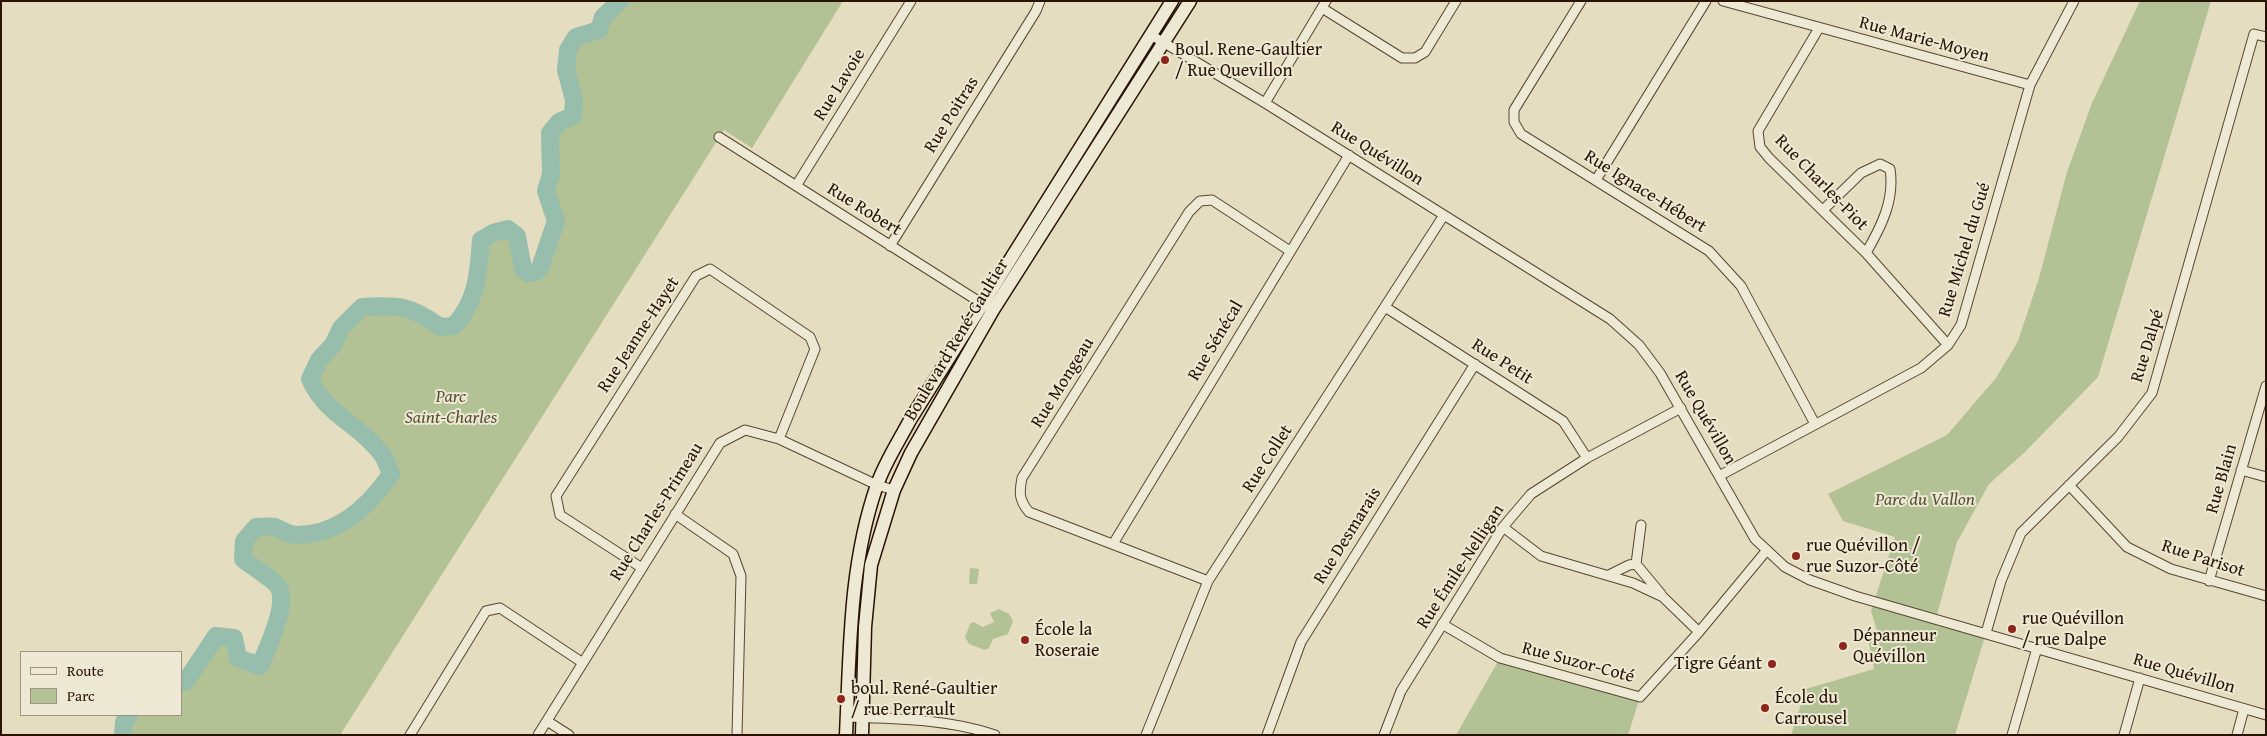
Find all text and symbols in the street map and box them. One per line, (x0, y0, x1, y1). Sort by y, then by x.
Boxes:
street label: Rue Marie-Moyen (1857, 12, 1991, 68)
place label: Boul. Rene-Gaultier / Rue Quevillon (1175, 39, 1322, 82)
street label: Rue Lavoie (809, 45, 871, 125)
marker: Boul. Rene-Gaultier / Rue Quevillon (1159, 54, 1171, 66)
street label: Rue Poitras (920, 73, 984, 157)
street label: Rue Quévillon (1327, 117, 1427, 191)
street label: Rue Charles-Piot (1770, 130, 1872, 236)
street label: Rue Ignace-Hébert (1580, 146, 1710, 238)
street label: Rue Robert (823, 179, 905, 241)
street label: Rue Michel du Gué (1934, 180, 1996, 320)
street label: Boulevard René-Gaultier (900, 255, 1014, 425)
street label: Rue Jeanne-Hayet (593, 273, 685, 397)
street label: Rue Sénécal (1184, 297, 1248, 385)
street label: Rue Dalpé (2127, 307, 2169, 385)
street label: Rue Mongeau (1027, 334, 1099, 432)
street label: Rue Petit (1467, 334, 1537, 390)
street label: Rue Quévillon (1669, 367, 1741, 469)
park label: Parc Saint-Charles (405, 386, 497, 428)
street label: Rue Collet (1238, 421, 1298, 497)
street label: Rue Charles-Primeau (606, 439, 708, 585)
street label: Rue Blain (2202, 442, 2242, 516)
street label: Rue Desmarais (1310, 484, 1386, 588)
park label: Parc du Vallon (1875, 489, 1975, 511)
street label: Rue Émile-Nelligan (1413, 501, 1509, 633)
place label: rue Quévillon / rue Suzor-Côté (1806, 535, 1921, 578)
street label: Rue Parisot (2159, 535, 2247, 583)
marker: rue Quévillon / rue Suzor-Côté (1790, 550, 1802, 562)
place label: rue Quévillon / rue Dalpe (2022, 608, 2124, 650)
place label: École la Roseraie (1035, 619, 1099, 662)
marker: rue Quévillon / rue Dalpe (2006, 623, 2018, 635)
place label: Dépanneur Quévillon (1853, 625, 1936, 668)
marker: École la Roseraie (1019, 634, 1031, 646)
street label: Rue Suzor-Coté (1519, 638, 1637, 688)
marker: Dépanneur Quévillon (1837, 640, 1849, 652)
street label: Rue Quévillon (2131, 649, 2237, 699)
legend (20, 651, 182, 716)
place label: Tigre Géant (1674, 653, 1762, 675)
marker: Tigre Géant (1766, 658, 1778, 670)
text: Route (67, 660, 104, 681)
place label: boul. René-Gaultier / rue Perrault (851, 678, 997, 721)
text: Parc (67, 685, 95, 706)
place label: École du Carrousel (1775, 687, 1847, 730)
marker: boul. René-Gaultier / rue Perrault (835, 693, 847, 705)
marker: École du Carrousel (1759, 702, 1771, 714)

